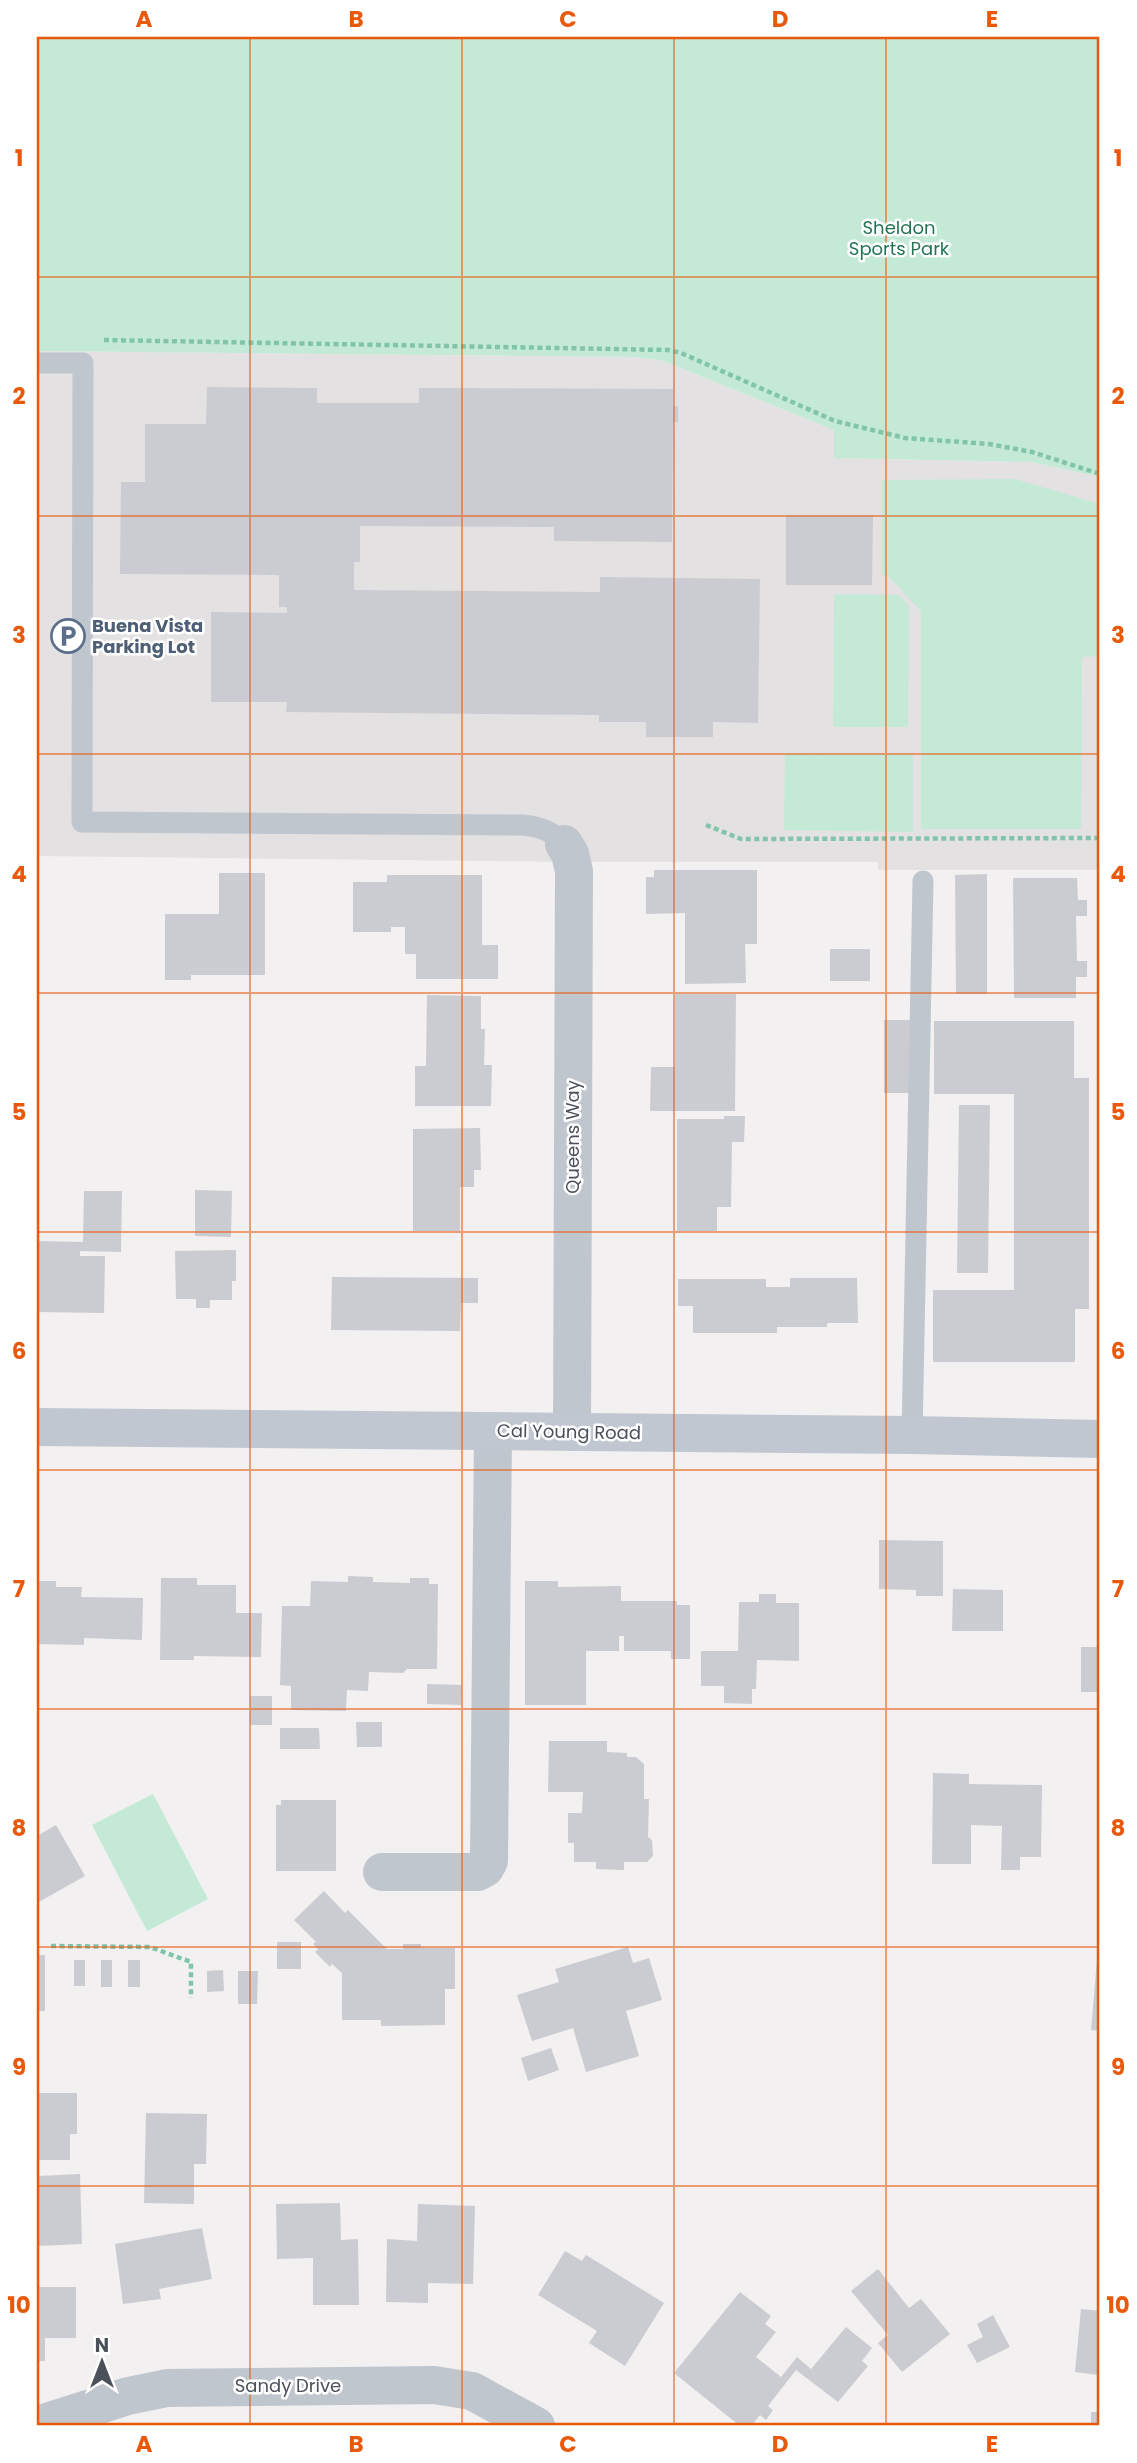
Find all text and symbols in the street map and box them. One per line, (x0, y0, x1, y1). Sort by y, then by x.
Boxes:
text: A (136, 3, 153, 35)
text: B (348, 3, 364, 35)
text: C (559, 3, 577, 35)
text: D (772, 3, 788, 35)
text: E (986, 3, 998, 35)
text: 1 (15, 142, 23, 174)
text: 1 (1114, 142, 1122, 174)
park label: Sheldon Sports Park (849, 215, 950, 261)
text: 2 (12, 380, 26, 412)
text: 2 (1111, 380, 1125, 412)
place label: Buena Vista Parking Lot (92, 613, 203, 659)
parking icon: Buena Vista Parking Lot (49, 617, 87, 655)
text: 3 (12, 619, 26, 651)
text: 3 (1111, 619, 1125, 651)
text: 4 (11, 858, 27, 890)
text: 4 (1110, 858, 1126, 890)
street label: Queens Way (560, 1080, 585, 1194)
text: 5 (12, 1096, 26, 1128)
text: 5 (1111, 1096, 1125, 1128)
text: 6 (12, 1335, 26, 1367)
text: 6 (1111, 1335, 1125, 1367)
street label: Cal Young Road (497, 1418, 641, 1445)
text: 7 (13, 1573, 25, 1605)
text: 7 (1112, 1573, 1124, 1605)
text: 8 (12, 1812, 26, 1844)
text: 8 (1111, 1812, 1125, 1844)
text: 9 (12, 2051, 26, 2083)
text: 9 (1111, 2051, 1125, 2083)
text: 10 (7, 2289, 31, 2321)
text: 10 (1106, 2289, 1130, 2321)
north arrow (66, 2326, 136, 2396)
text: N (95, 2332, 109, 2359)
street label: Sandy Drive (235, 2373, 341, 2398)
text: A (136, 2428, 153, 2460)
text: B (348, 2428, 364, 2460)
text: C (559, 2428, 577, 2460)
text: D (772, 2428, 788, 2460)
text: E (986, 2428, 998, 2460)

